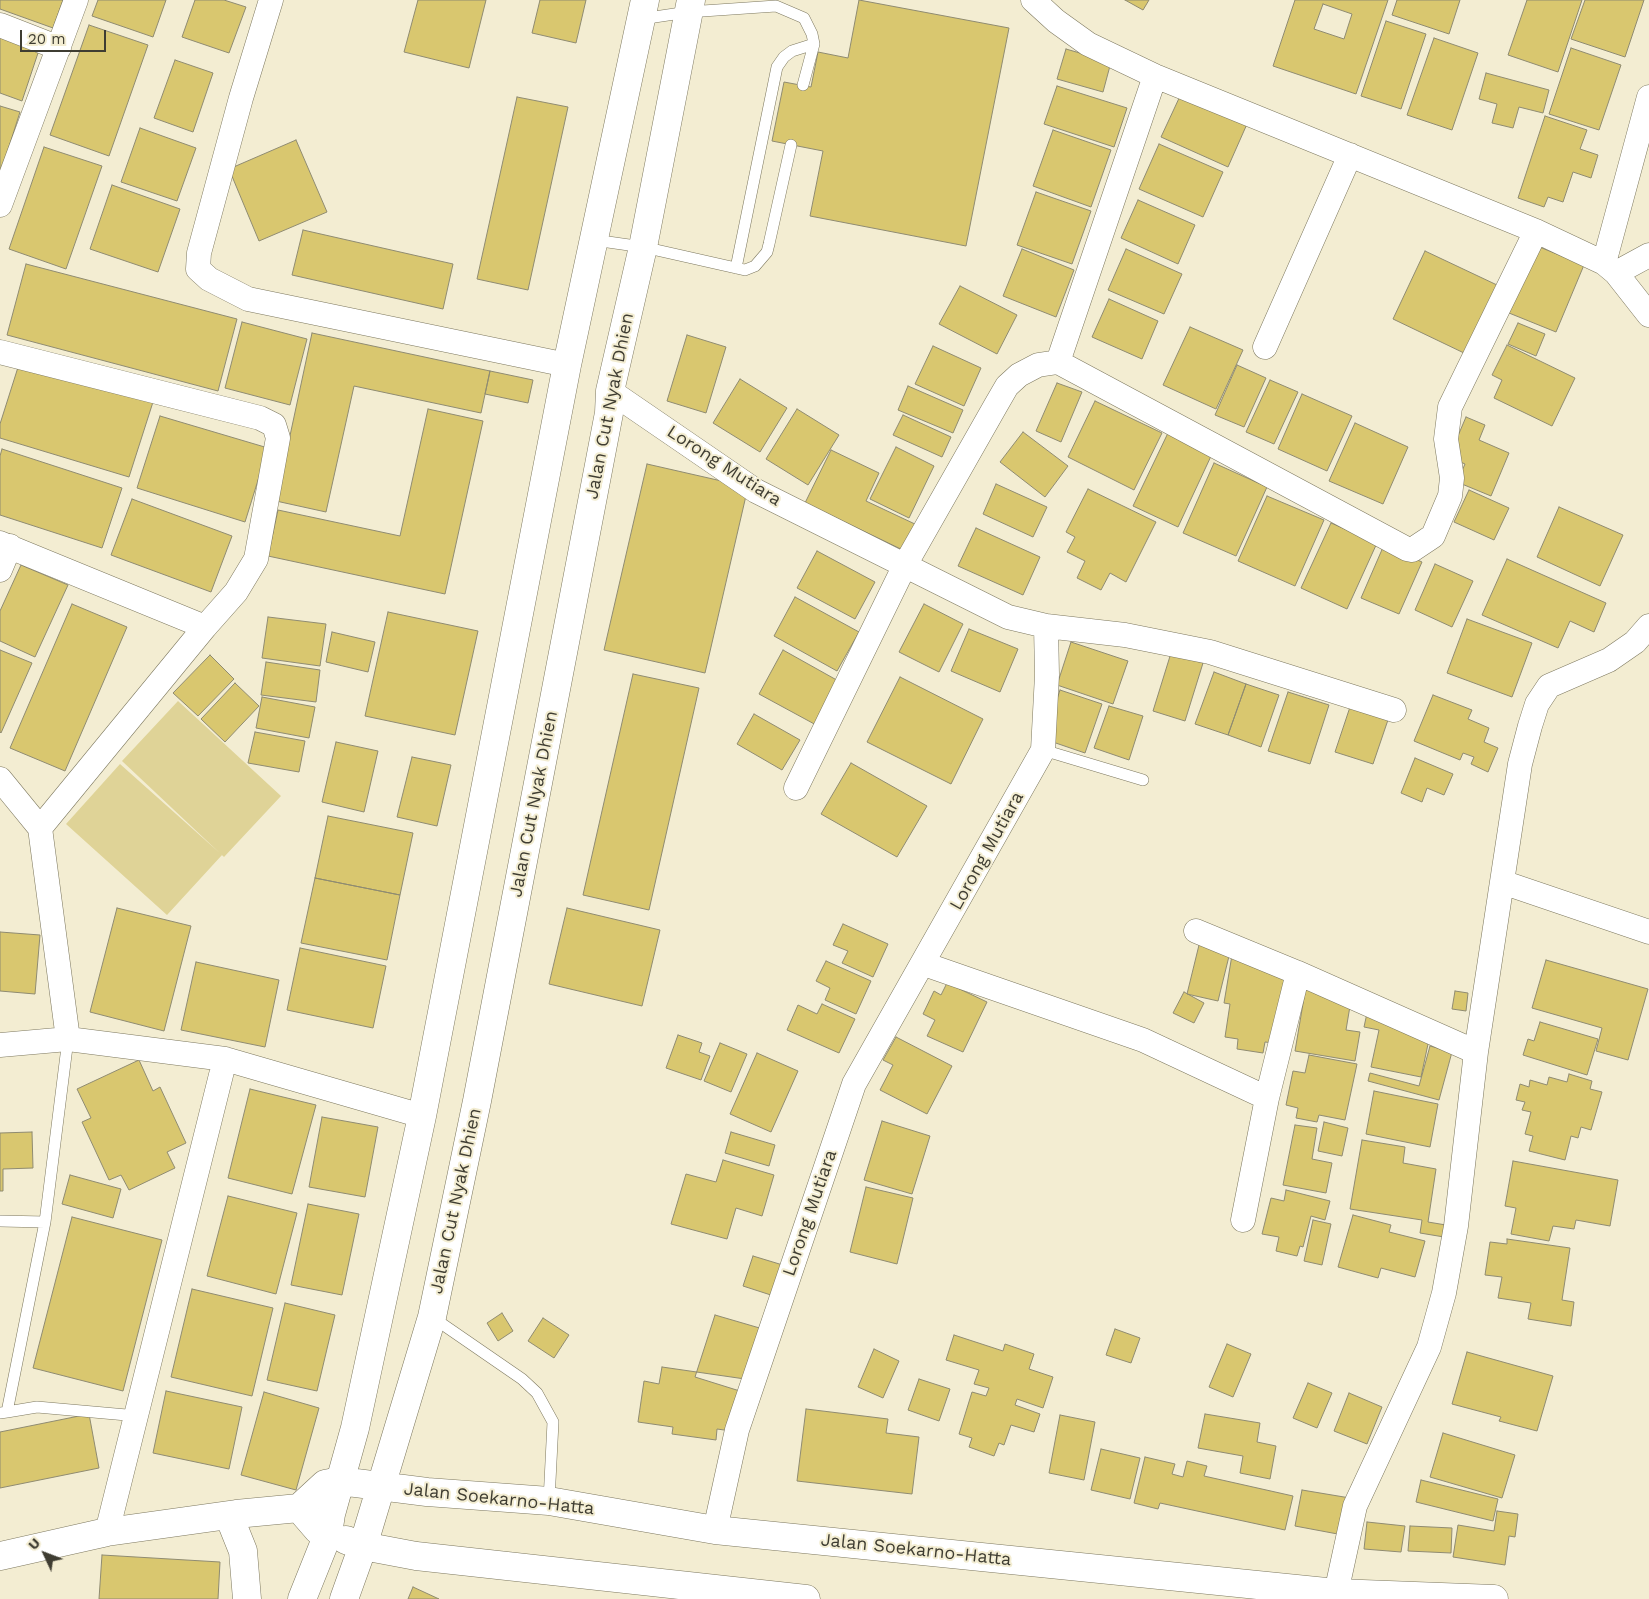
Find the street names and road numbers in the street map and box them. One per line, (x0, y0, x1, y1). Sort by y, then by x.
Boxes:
street label: Jalan Cut Nyak Dhien (581, 311, 639, 501)
street label: Lorong Mutiara (663, 421, 785, 511)
street label: Jalan Cut Nyak Dhien (505, 709, 563, 899)
street label: Lorong Mutiara (946, 788, 1028, 914)
street label: Jalan Cut Nyak Dhien (426, 1106, 486, 1296)
street label: Lorong Mutiara (778, 1147, 842, 1279)
street label: Jalan Soekarno-Hatta (403, 1478, 595, 1520)
street label: Jalan Soekarno-Hatta (820, 1529, 1012, 1571)

